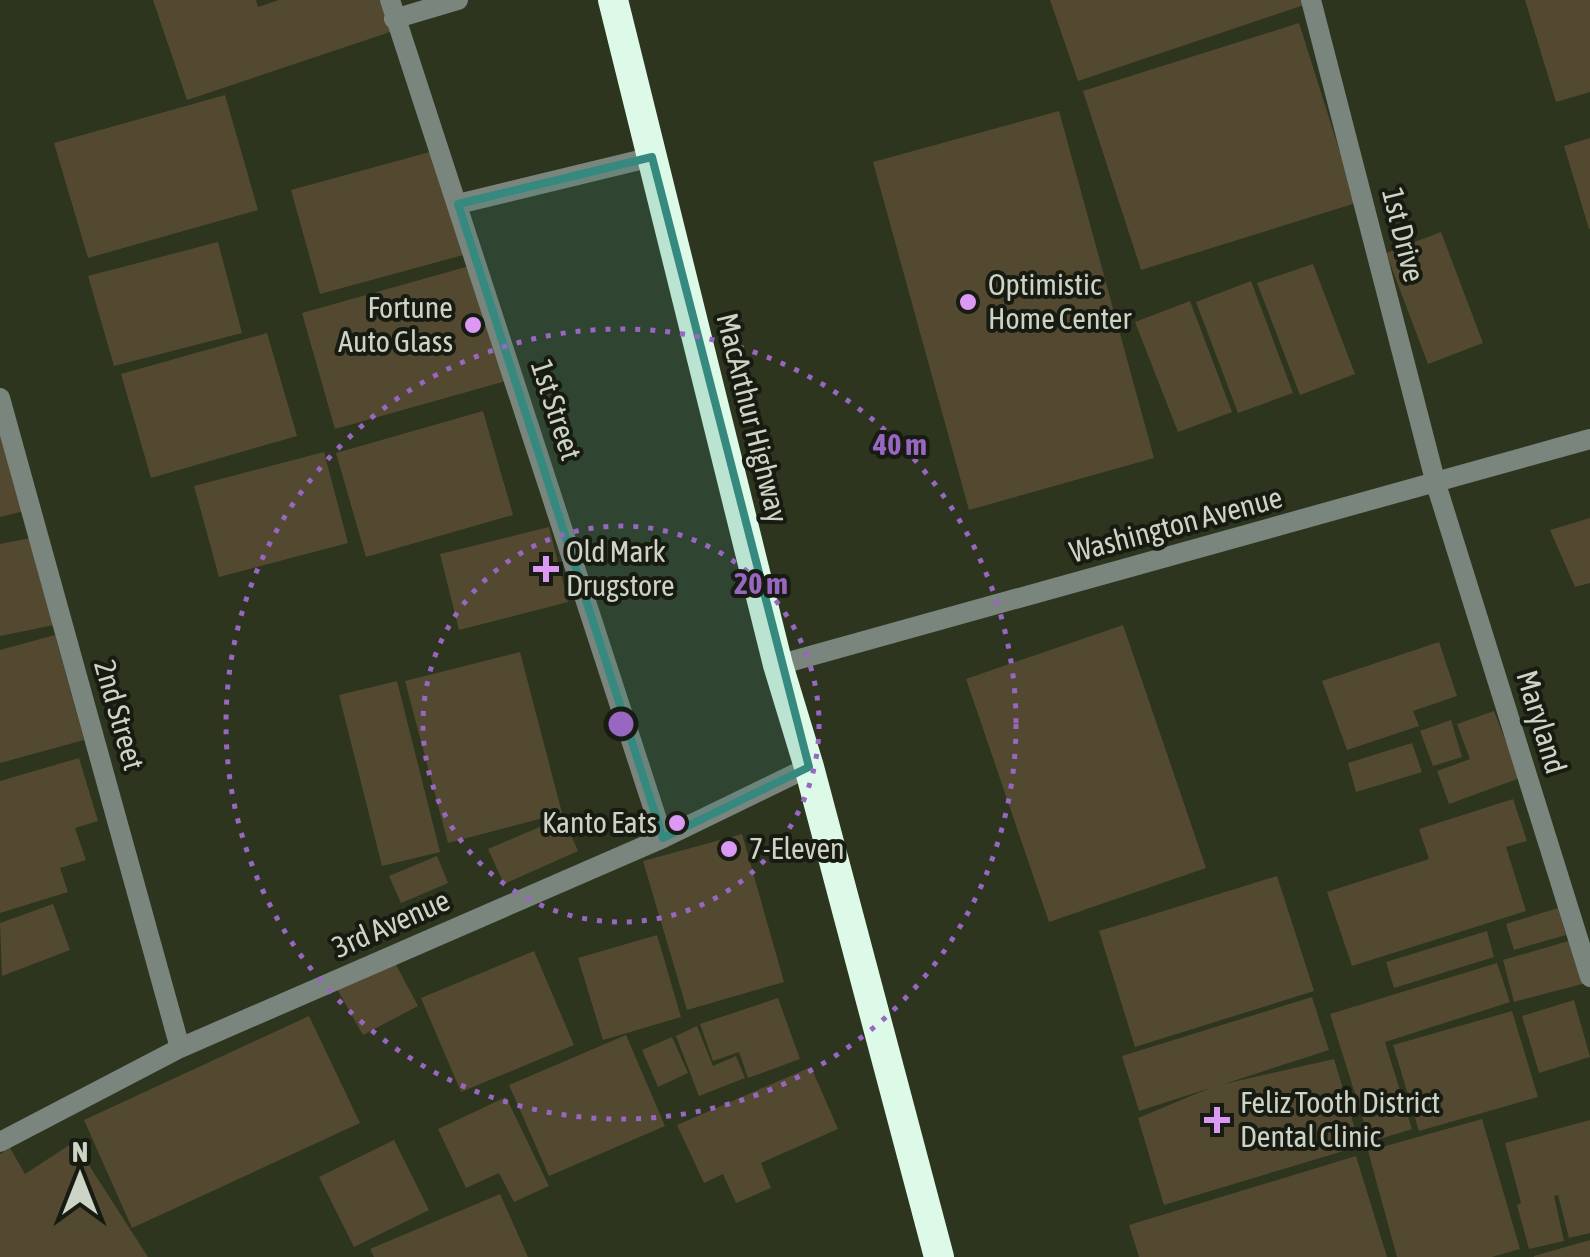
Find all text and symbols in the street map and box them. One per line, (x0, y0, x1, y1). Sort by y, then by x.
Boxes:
street label: 1st Drive (1376, 184, 1432, 285)
place label: Optimistic Home Center (988, 267, 1132, 335)
place label: Fortune Auto Glass (338, 290, 453, 358)
marker: Optimistic Home Center (957, 291, 979, 313)
street label: MacArthur Highway (710, 309, 795, 526)
marker: Fortune Auto Glass (462, 314, 484, 336)
street label: 1st Street (525, 355, 589, 464)
text: 40 m (872, 427, 927, 461)
street label: Washington Avenue (1066, 479, 1286, 569)
place label: Old Mark Drugstore (566, 534, 675, 602)
marker: Old Mark Drugstore (535, 558, 557, 580)
text: 20 m (734, 566, 788, 600)
street label: 2nd Street (88, 656, 152, 774)
street label: Maryland (1510, 666, 1574, 777)
centre of rings (603, 706, 639, 742)
place label: Kanto Eats (542, 805, 657, 839)
marker: Kanto Eats (666, 812, 688, 834)
place label: 7-Eleven (749, 831, 845, 865)
marker: 7-Eleven (718, 838, 740, 860)
street label: 3rd Avenue (327, 882, 454, 964)
place label: Feliz Tooth District Dental Clinic (1240, 1085, 1440, 1153)
marker: Feliz Tooth District Dental Clinic (1204, 1107, 1230, 1133)
north arrow (30, 1127, 130, 1227)
text: N (72, 1136, 88, 1168)

